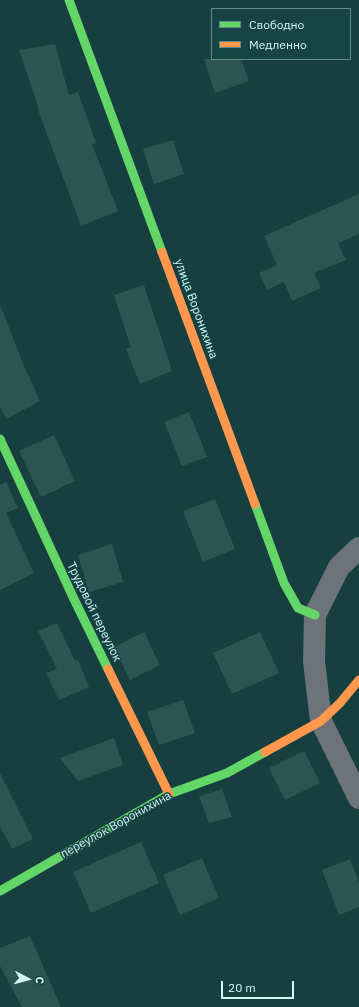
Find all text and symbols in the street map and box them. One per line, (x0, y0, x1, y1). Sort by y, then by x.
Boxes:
legend (211, 8, 351, 60)
text: Свободно (249, 17, 304, 32)
text: Медленно (249, 37, 307, 52)
street label: улица Воронихина (171, 257, 221, 361)
street label: Трудовой переулок (64, 560, 124, 664)
street label: переулок Воронихина (58, 788, 174, 862)
north arrow (8, 959, 48, 999)
scale bar (223, 973, 296, 999)
text: С (33, 976, 47, 985)
text: 20 m (228, 980, 256, 995)

